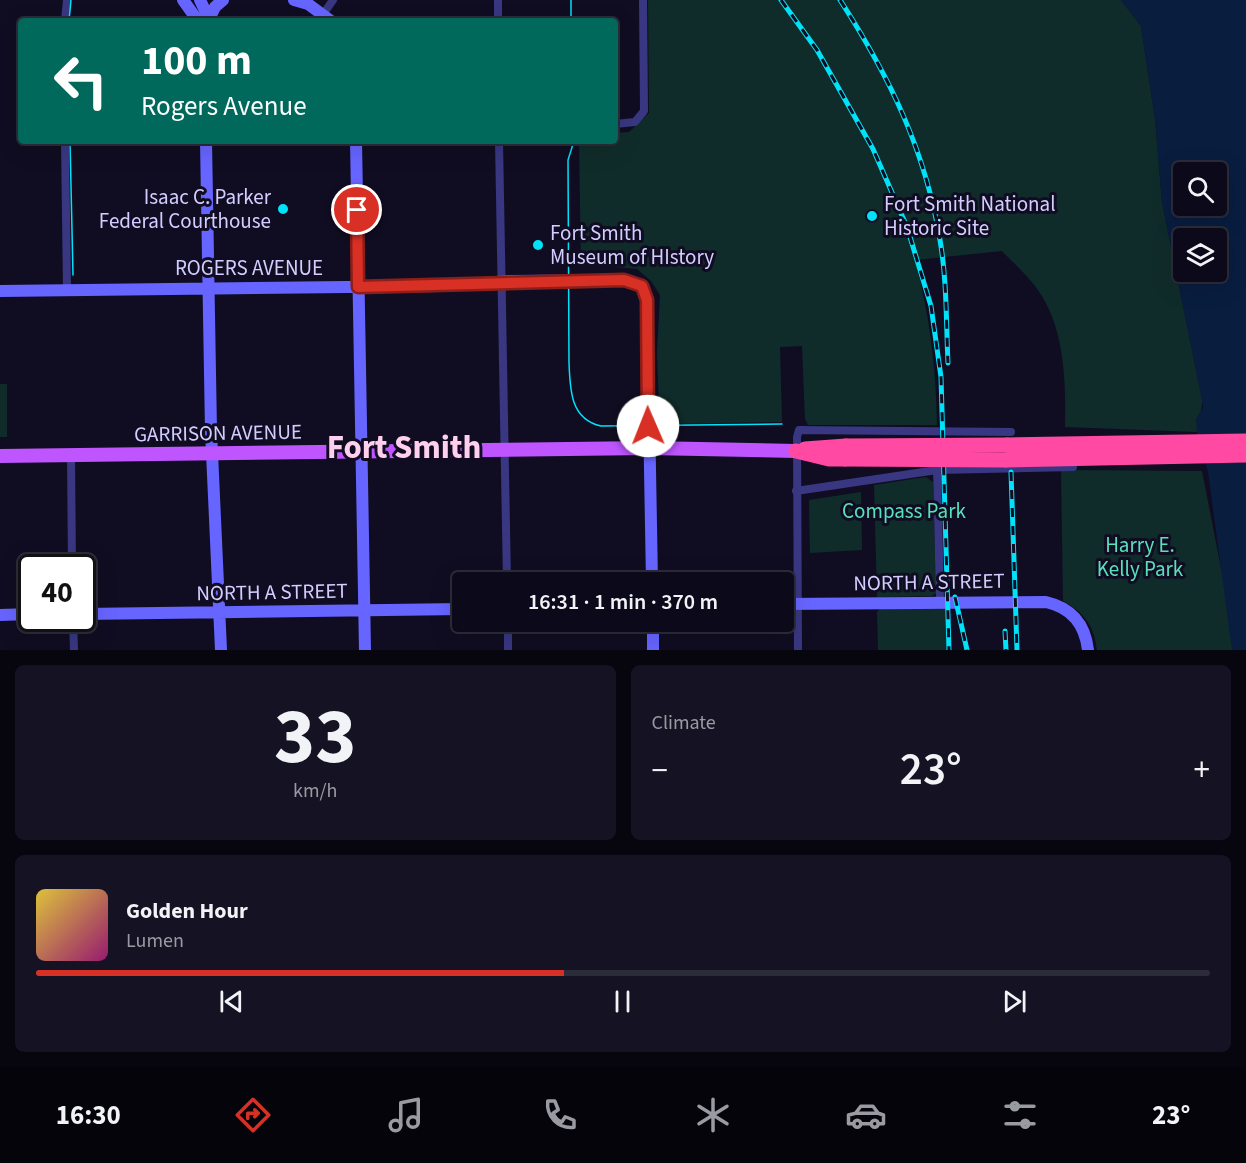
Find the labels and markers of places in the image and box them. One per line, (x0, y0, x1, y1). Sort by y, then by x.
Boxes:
place label: Isaac C. Parker Federal Courthouse (99, 182, 272, 236)
pin (331, 184, 382, 235)
place label: Fort Smith National Historic Site (884, 189, 1056, 243)
marker: Isaac C. Parker Federal Courthouse (276, 202, 290, 216)
marker: Fort Smith National Historic Site (865, 209, 879, 223)
place label: Fort Smith Museum of HIstory (550, 218, 714, 272)
marker: Fort Smith Museum of HIstory (531, 238, 545, 252)

